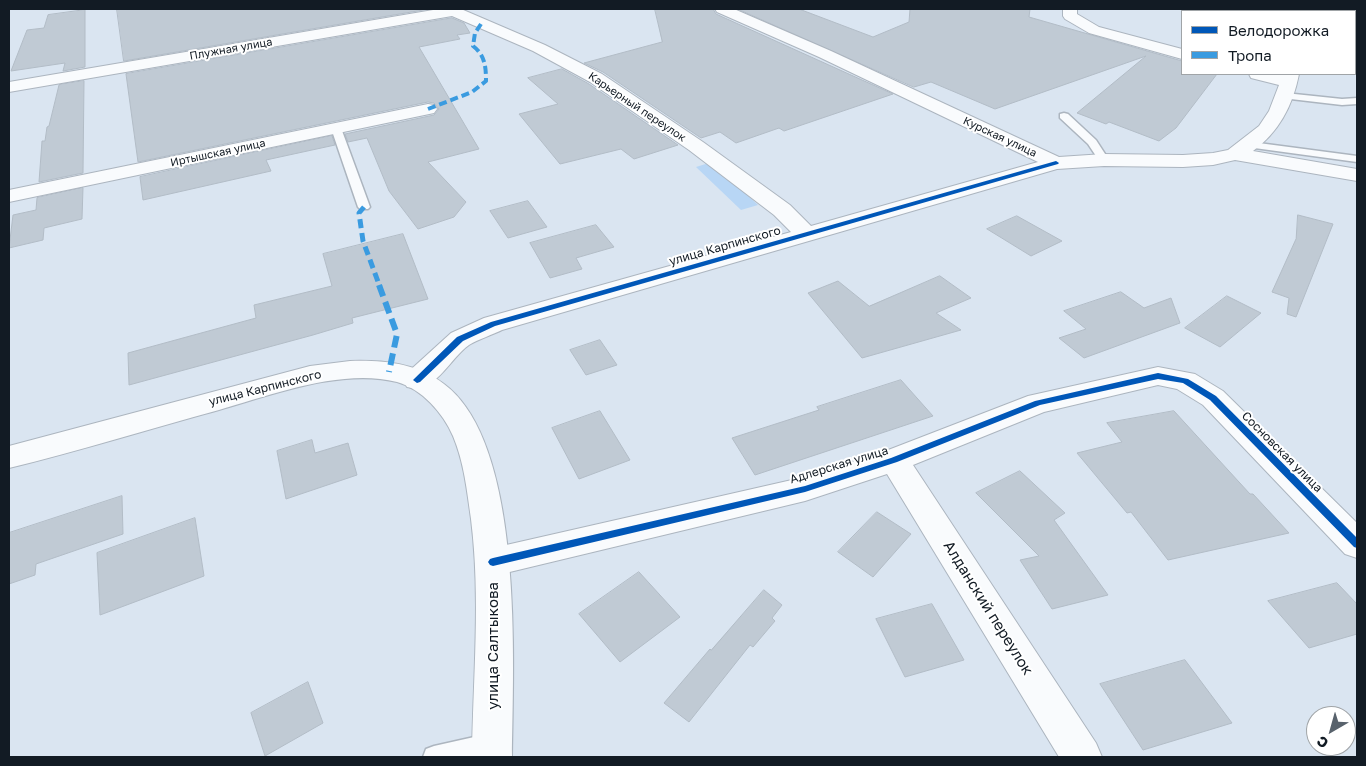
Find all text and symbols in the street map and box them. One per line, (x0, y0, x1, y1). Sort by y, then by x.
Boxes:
legend (1181, 10, 1356, 75)
text: Велодорожка (1228, 21, 1329, 39)
street label: Плужная улица (189, 35, 273, 63)
text: Тропа (1228, 46, 1272, 64)
street label: Карьерный переулок (586, 69, 688, 145)
street label: Курская улица (961, 114, 1039, 160)
street label: Иртышская улица (169, 136, 267, 170)
street label: улица Карпинского (668, 223, 782, 269)
street label: улица Карпинского (207, 367, 323, 409)
street label: Сосновская улица (1239, 409, 1325, 495)
street label: Адлерская улица (788, 443, 890, 487)
street label: Алданский переулок (939, 538, 1037, 678)
street label: улица Салтыкова (484, 582, 502, 710)
north arrow (1306, 706, 1356, 756)
text: С (1313, 733, 1331, 752)

